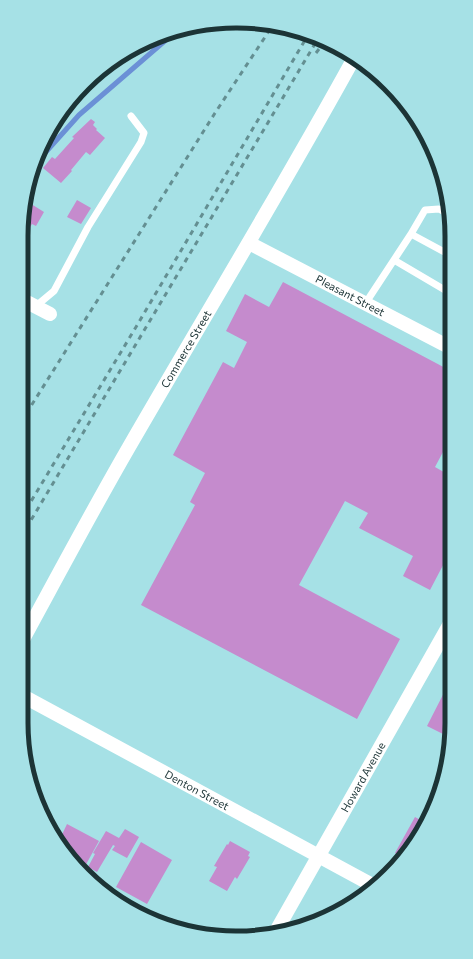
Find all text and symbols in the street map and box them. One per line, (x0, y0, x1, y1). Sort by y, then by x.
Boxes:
street label: Pleasant Street (314, 272, 388, 319)
street label: Commerce Street (158, 307, 214, 390)
street label: Howard Avenue (338, 739, 388, 814)
street label: Denton Street (163, 767, 232, 813)

